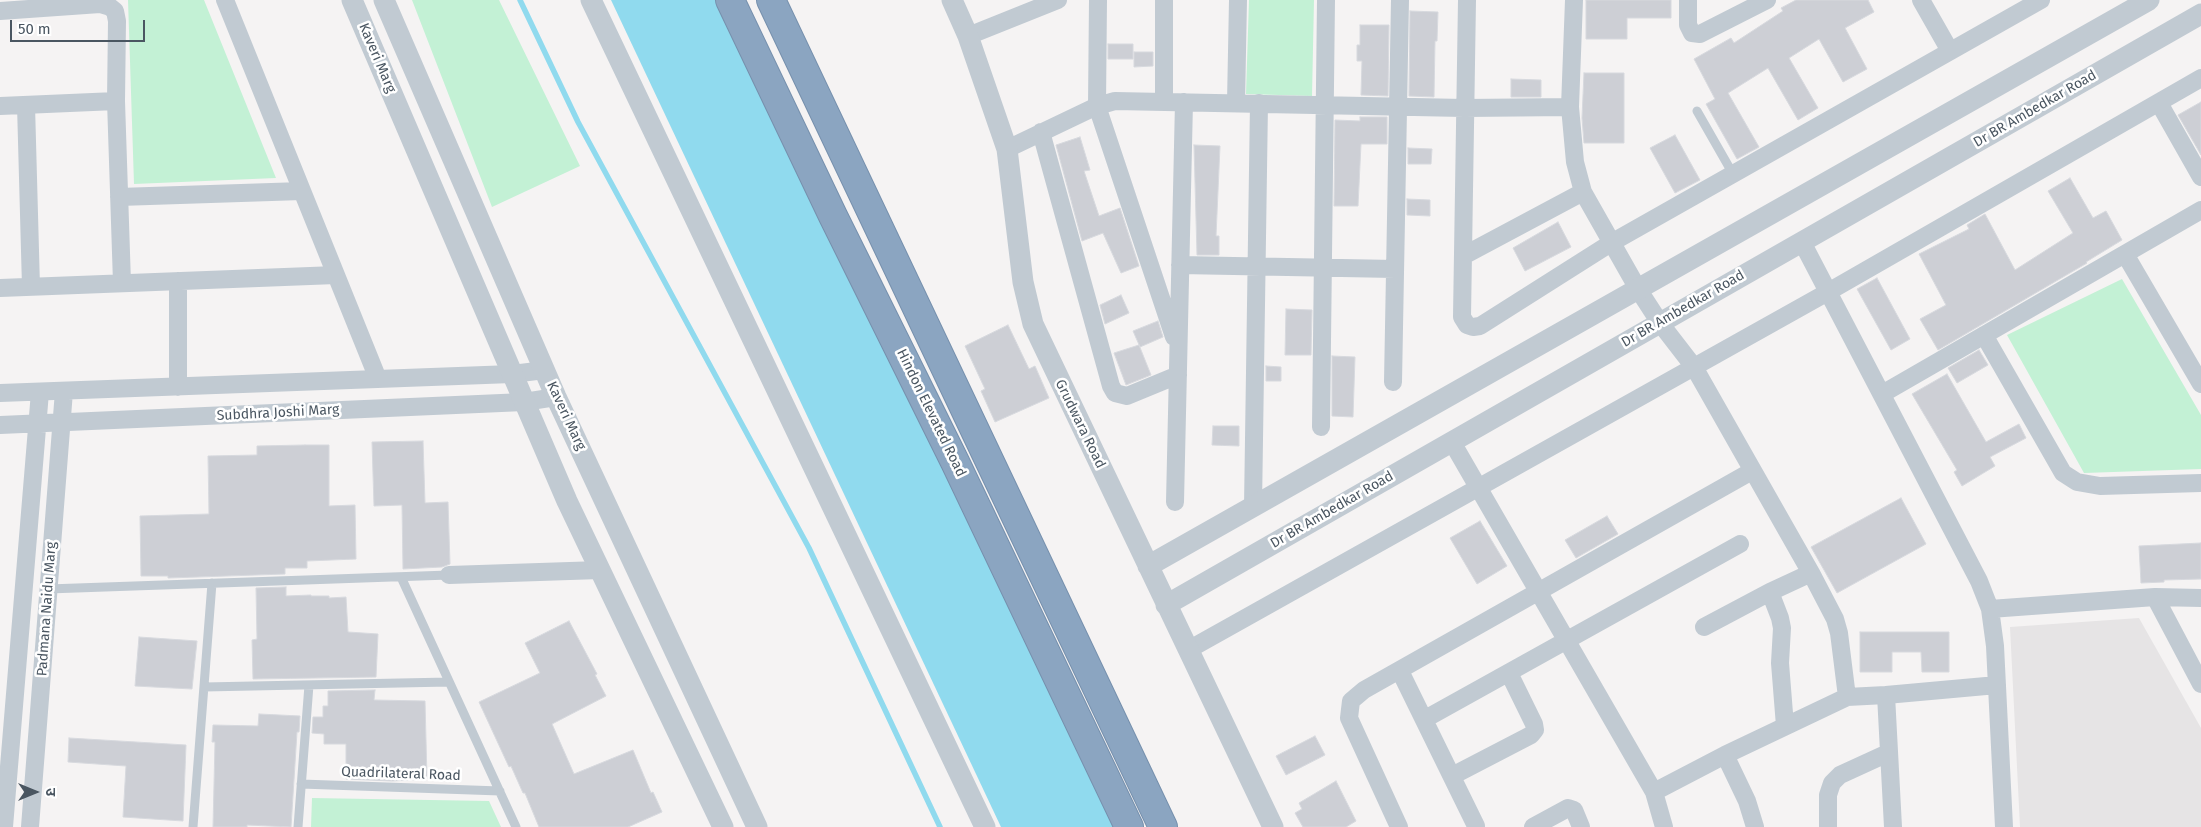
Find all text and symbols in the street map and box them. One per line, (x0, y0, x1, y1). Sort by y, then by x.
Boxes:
scale bar (12, 10, 148, 42)
text: 50 m (18, 20, 51, 38)
street label: Kaveri Marg (355, 21, 399, 95)
street label: Dr BR Ambedkar Road (1971, 67, 2099, 151)
street label: Dr BR Ambedkar Road (1619, 267, 1747, 351)
street label: Hindon Elevated Road (893, 346, 969, 480)
street label: Grudwara Road (1051, 377, 1109, 471)
street label: Kaveri Marg (543, 379, 589, 453)
street label: Subdhra Joshi Marg (216, 401, 340, 425)
street label: Dr BR Ambedkar Road (1268, 468, 1396, 552)
street label: Padmana Naidu Marg (34, 541, 60, 677)
street label: Quadrilateral Road (341, 764, 461, 784)
north arrow (10, 767, 60, 817)
text: उ (42, 788, 59, 796)

